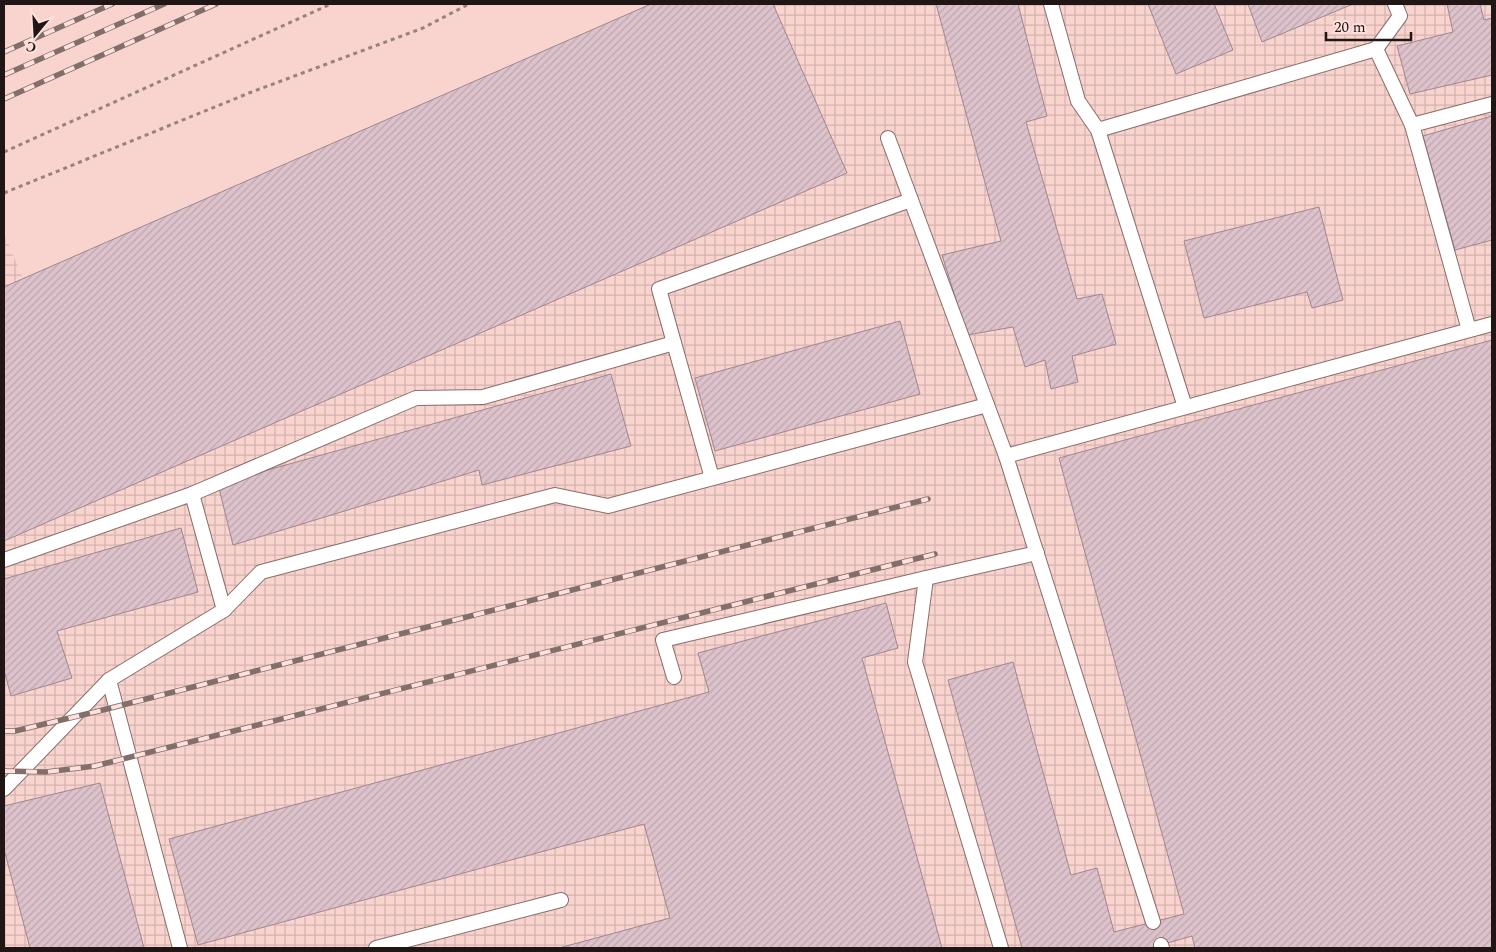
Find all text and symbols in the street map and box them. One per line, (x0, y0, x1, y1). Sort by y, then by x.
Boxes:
north arrow (10, 10, 60, 60)
scale bar (1326, 10, 1411, 42)
text: 20 m (1334, 16, 1366, 39)
text: С (23, 35, 39, 58)

